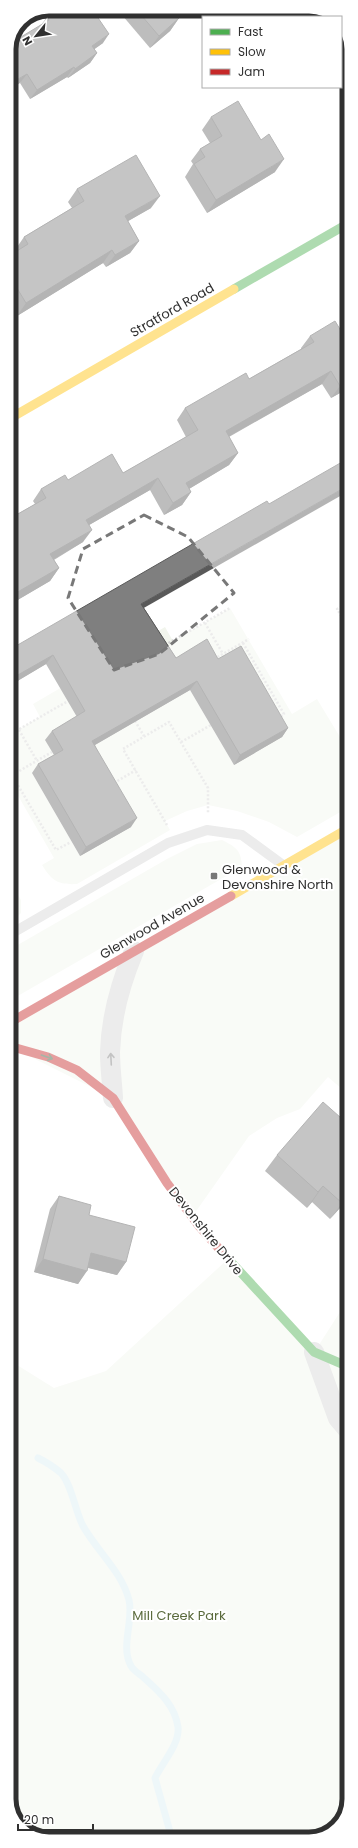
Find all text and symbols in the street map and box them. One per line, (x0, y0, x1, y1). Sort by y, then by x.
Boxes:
north arrow (16, 16, 56, 56)
legend (202, 16, 342, 88)
text: Fast (238, 23, 263, 40)
text: N (18, 33, 36, 49)
text: Slow (238, 43, 266, 60)
text: Jam (238, 63, 265, 80)
street label: Stratford Road (126, 278, 218, 342)
place label: Glenwood & Devonshire North (222, 860, 333, 894)
marker: Glenwood & Devonshire North (209, 871, 219, 881)
street label: Glenwood Avenue (96, 888, 208, 964)
one-way arrow (107, 1053, 114, 1066)
one-way arrow (40, 1054, 53, 1061)
street label: Devonshire Drive (164, 1183, 248, 1279)
park label: Mill Creek Park (132, 1606, 226, 1625)
scale bar (18, 1806, 93, 1832)
text: 20 m (24, 1811, 54, 1828)

